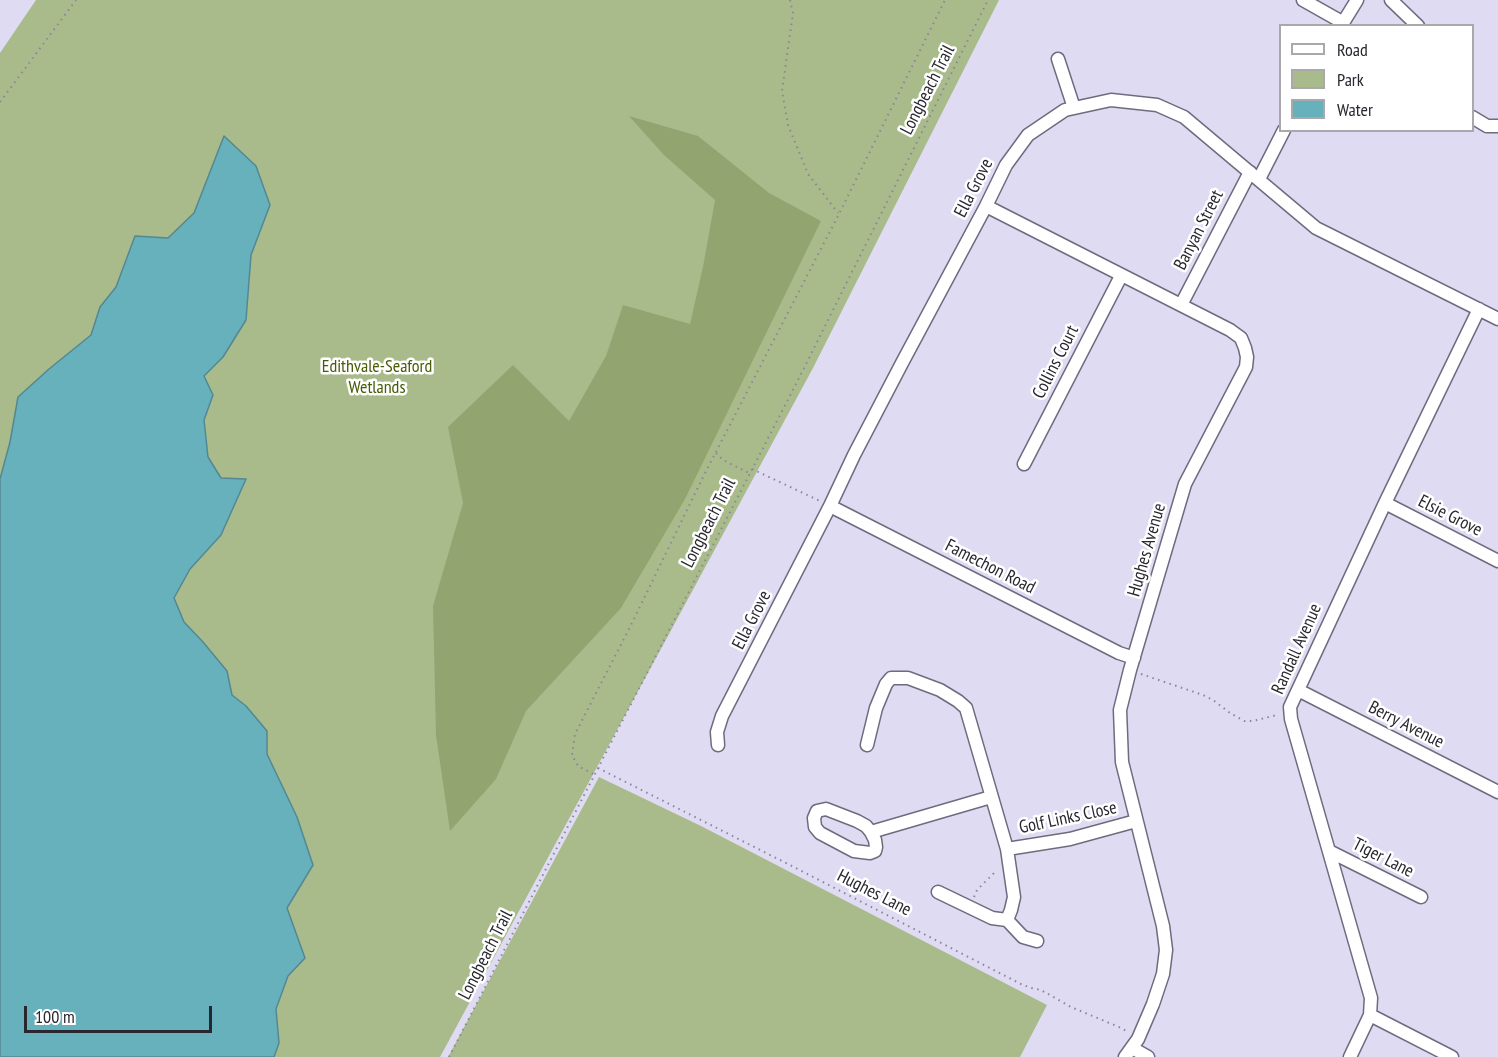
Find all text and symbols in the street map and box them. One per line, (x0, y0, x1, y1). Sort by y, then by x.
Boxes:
legend (1279, 24, 1474, 132)
text: Road (1337, 38, 1368, 61)
street label: Longbeach Trail (896, 42, 960, 138)
text: Park (1337, 68, 1364, 91)
text: Water (1337, 98, 1373, 121)
street label: Ella Grove (950, 155, 998, 221)
street label: Banyan Street (1170, 187, 1228, 273)
street label: Collins Court (1028, 322, 1084, 402)
park label: Edithvale-Seaford Wetlands (322, 356, 432, 398)
street label: Longbeach Trail (677, 475, 741, 571)
street label: Elsie Grove (1414, 491, 1486, 541)
street label: Hughes Avenue (1123, 501, 1171, 599)
street label: Famechon Road (941, 535, 1039, 599)
street label: Ella Grove (728, 587, 776, 653)
street label: Randall Avenue (1268, 601, 1326, 697)
street label: Berry Avenue (1365, 697, 1447, 753)
street label: Golf Links Close (1017, 797, 1119, 839)
street label: Tiger Lane (1349, 833, 1417, 883)
street label: Hughes Lane (833, 865, 915, 921)
street label: Longbeach Trail (454, 907, 518, 1003)
scale bar (27, 994, 214, 1032)
text: 100 m (35, 1005, 75, 1028)

